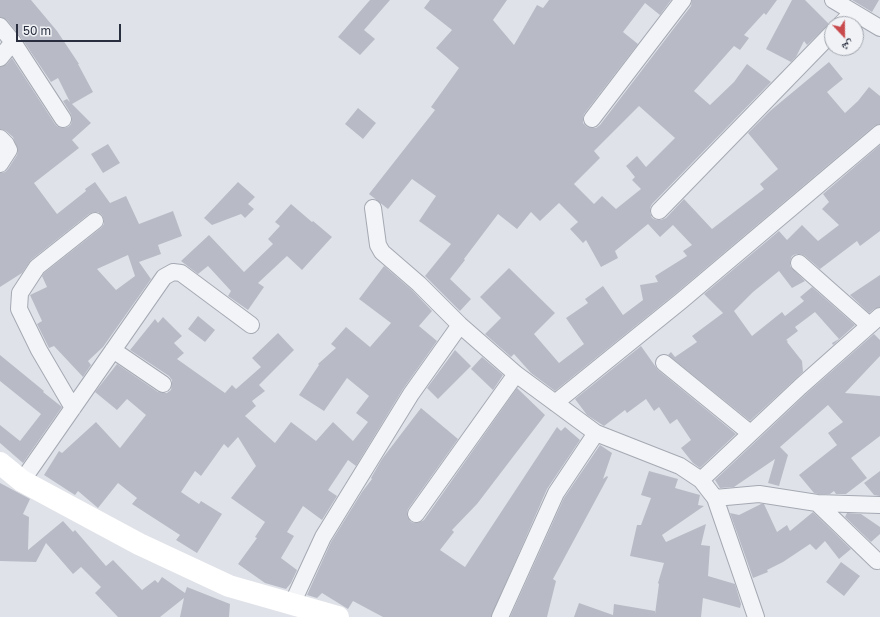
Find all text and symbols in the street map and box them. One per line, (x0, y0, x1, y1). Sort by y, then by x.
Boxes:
scale bar (18, 16, 123, 42)
north arrow (824, 16, 864, 56)
text: 50 m (23, 23, 51, 38)
text: ش (840, 38, 856, 55)

